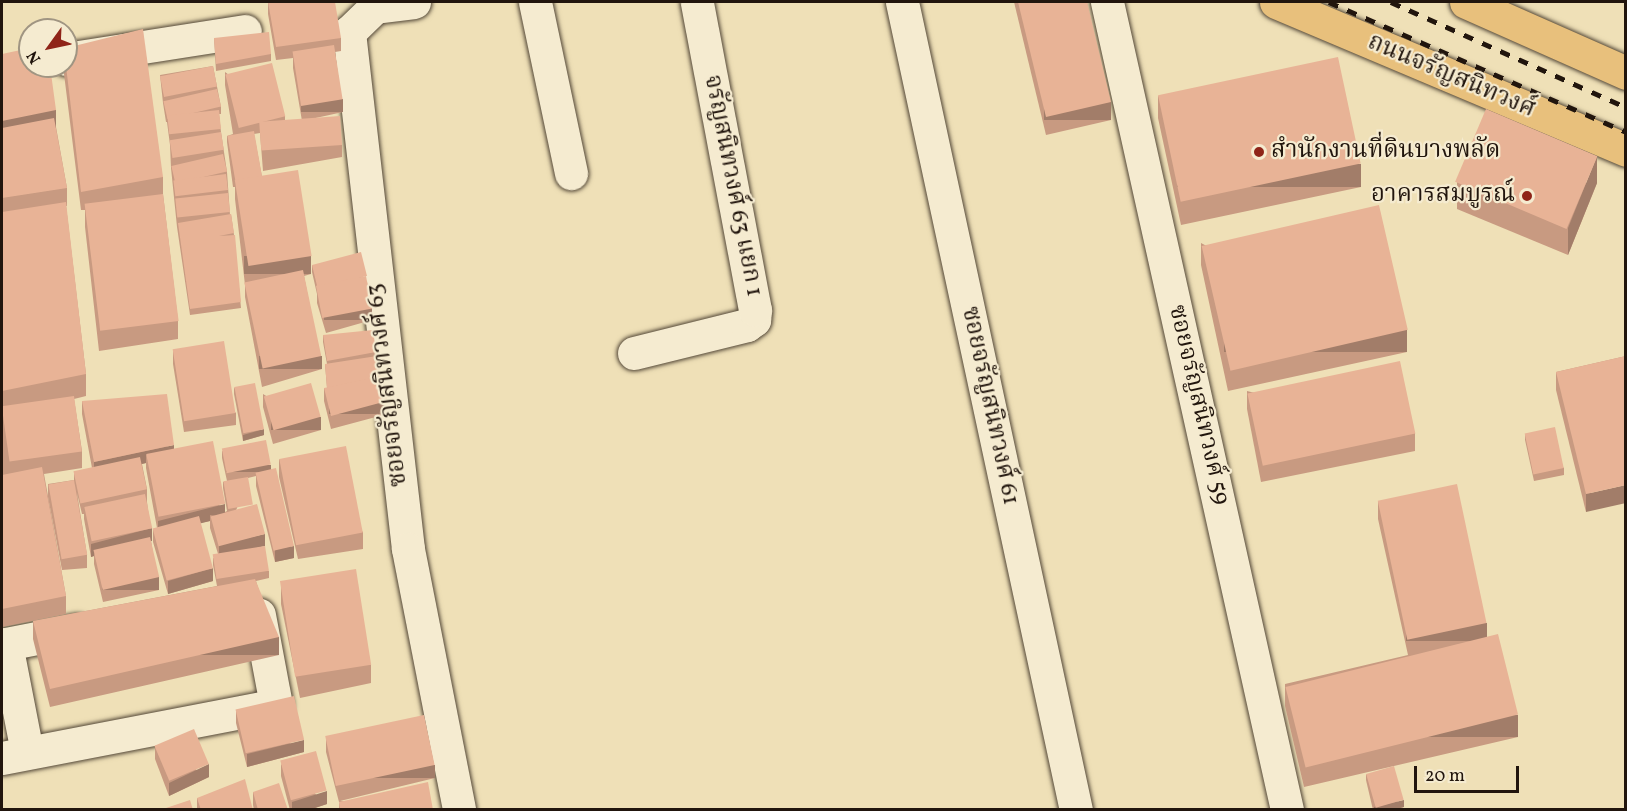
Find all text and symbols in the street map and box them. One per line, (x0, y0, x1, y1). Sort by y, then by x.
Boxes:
north arrow (18, 18, 78, 78)
street label: ถนนจรัญสนิทวงศ์ (1363, 29, 1539, 125)
text: N (22, 46, 47, 68)
street label: จรัญสนิทวงศ์ 63 แยก 1 (696, 73, 768, 299)
place label: สำนักงานที่ดินบางพลัด (1271, 138, 1500, 166)
marker: สำนักงานที่ดินบางพลัด (1252, 145, 1266, 159)
place label: อาคารสมบูรณ์ (1371, 182, 1515, 210)
marker: อาคารสมบูรณ์ (1520, 189, 1534, 203)
street label: ซอยจรัญสนิทวงศ์ 63 (361, 282, 415, 488)
street label: ซอยจรัญสนิทวงศ์ 59 (1161, 302, 1235, 508)
street label: ซอยจรัญสนิทวงศ์ 61 (954, 304, 1024, 508)
scale bar (1417, 754, 1522, 792)
text: 20 m (1425, 764, 1465, 789)

